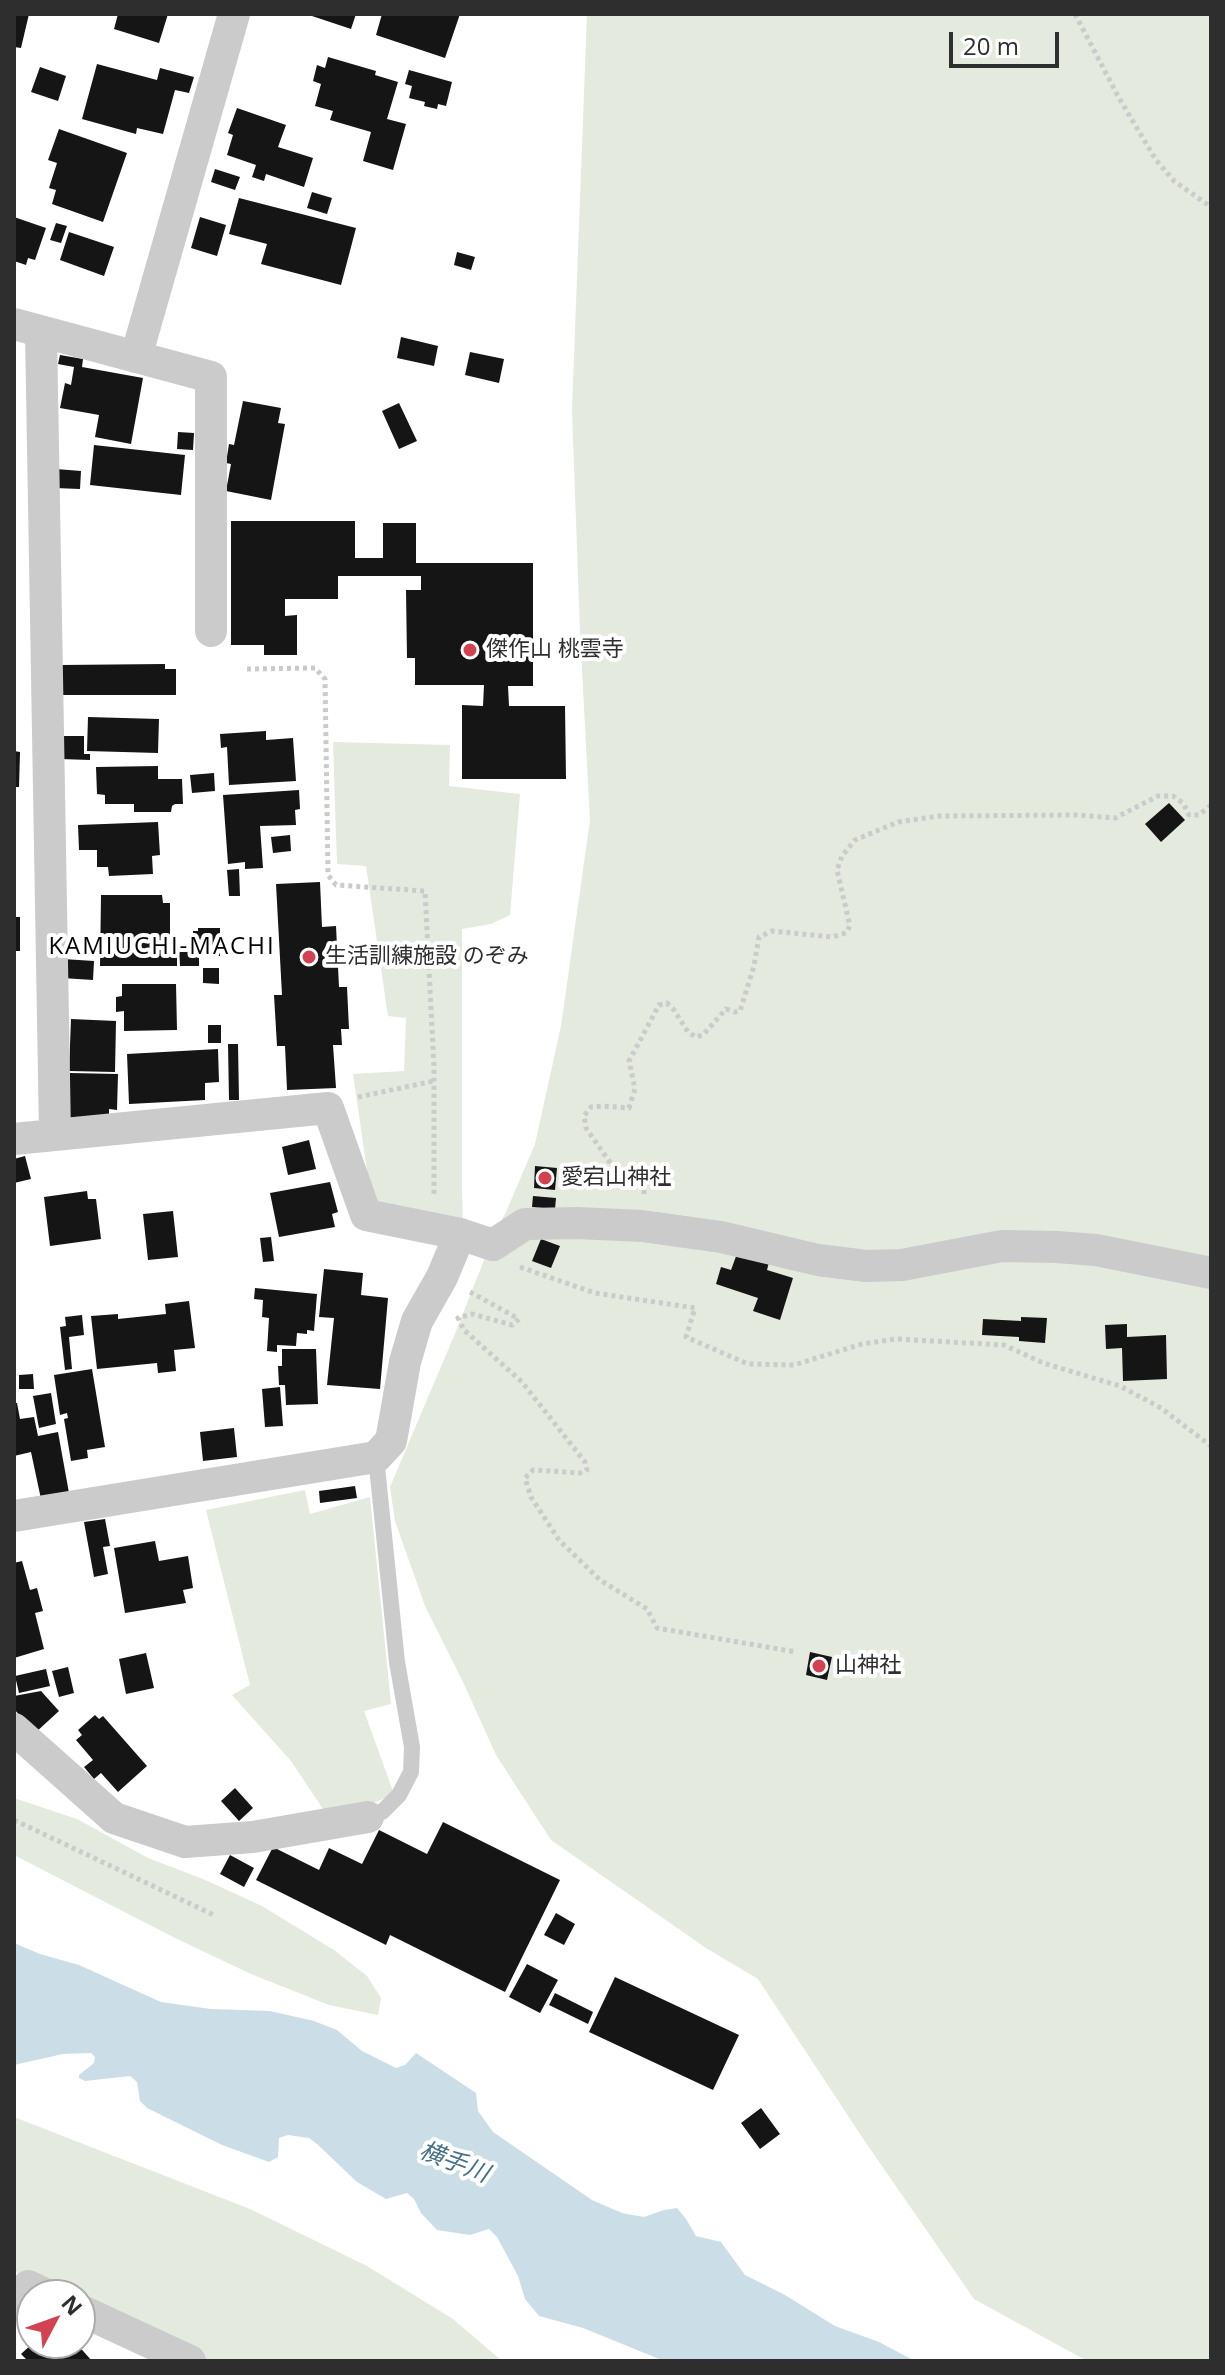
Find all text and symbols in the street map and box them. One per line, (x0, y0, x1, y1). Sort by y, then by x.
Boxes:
scale bar (953, 16, 1063, 66)
text: 20 m (963, 29, 1019, 62)
place label: 傑作山 桃雲寺 (486, 637, 624, 663)
marker: 傑作山 桃雲寺 (461, 641, 479, 659)
district label: KAMIUCHI-MACHI (48, 933, 276, 961)
place label: 生活訓練施設 のぞみ (325, 944, 529, 970)
marker: 生活訓練施設 のぞみ (300, 948, 318, 966)
place label: 愛宕山神社 (561, 1165, 671, 1191)
marker: 愛宕山神社 (536, 1169, 554, 1187)
place label: 山神社 (835, 1653, 901, 1679)
marker: 山神社 (810, 1657, 828, 1675)
water label: 横手川 (415, 2137, 493, 2189)
north arrow (16, 2279, 96, 2359)
text: N (55, 2288, 90, 2321)

